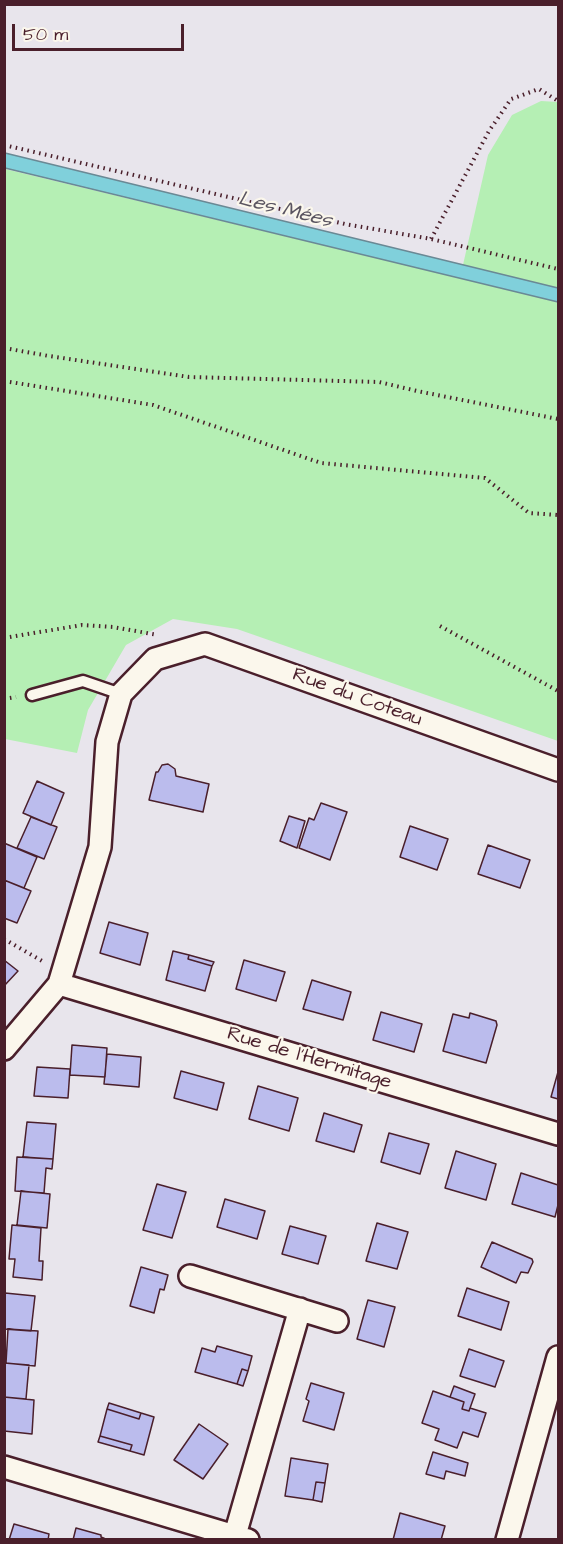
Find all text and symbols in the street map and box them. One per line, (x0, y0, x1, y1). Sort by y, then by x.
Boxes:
scale bar (15, 12, 188, 50)
text: 50 m (23, 22, 68, 47)
water label: Les Mées (236, 187, 334, 235)
street label: Rue du Coteau (289, 663, 425, 733)
street label: Rue de l'Hermitage (224, 1023, 394, 1095)

